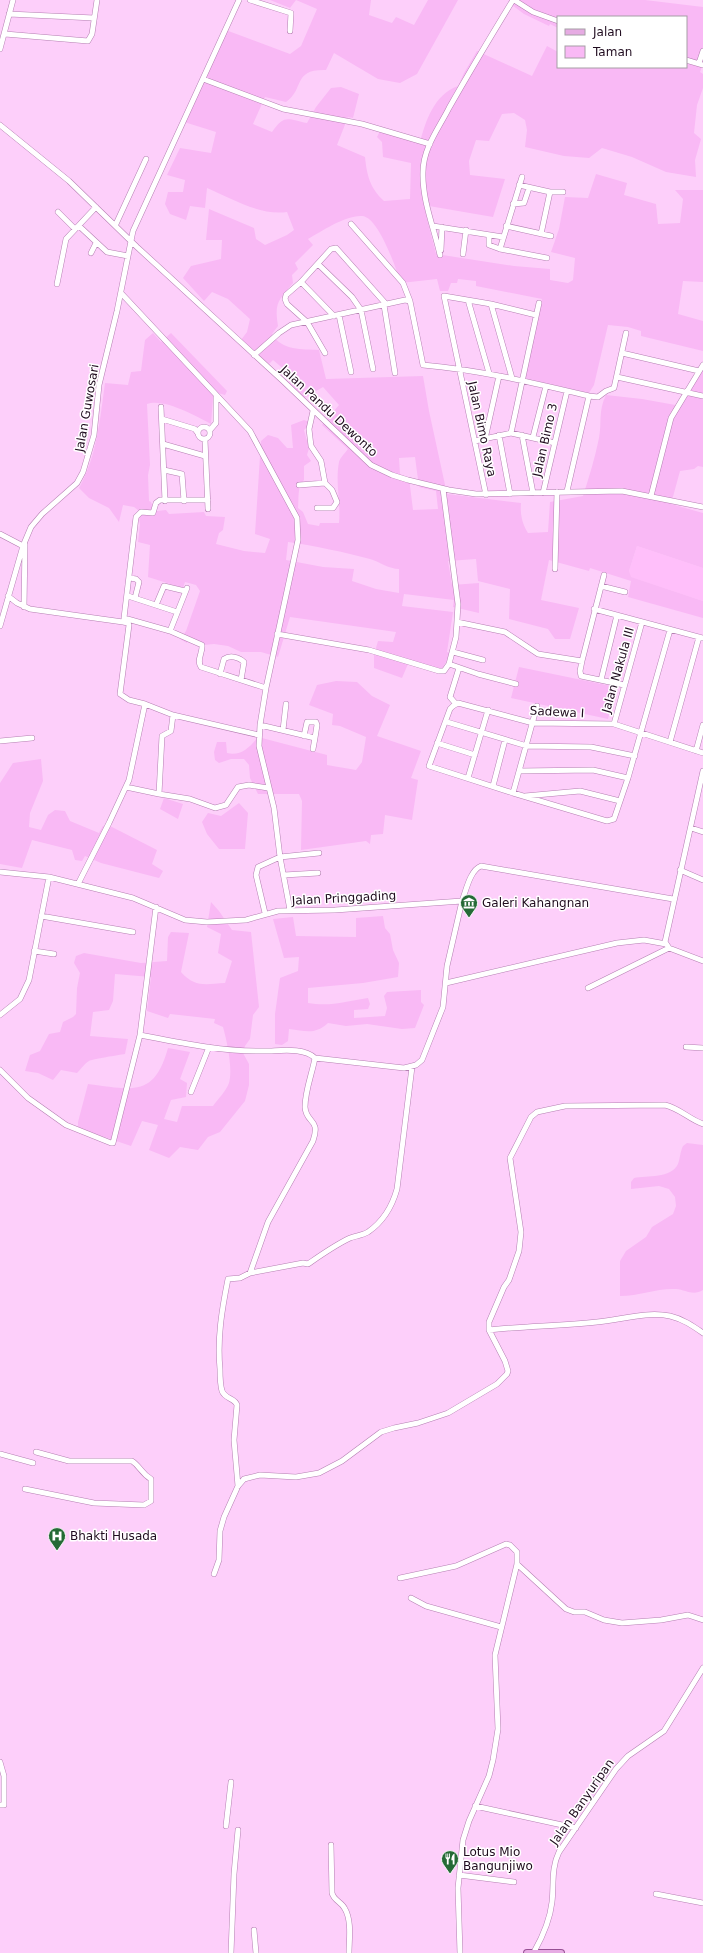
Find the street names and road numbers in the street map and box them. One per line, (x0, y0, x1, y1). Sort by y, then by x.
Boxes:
street label: Jalan Pandu Dewonto (277, 362, 380, 459)
street label: Jalan Guwosari (72, 363, 102, 454)
street label: Jalan Bimo Raya (465, 379, 499, 478)
street label: Jalan Bimo 3 (530, 402, 560, 479)
street label: Jalan Nakula III (599, 625, 637, 715)
street label: Sadewa I (529, 704, 585, 720)
street label: Jalan Pringgading (290, 888, 397, 908)
street label: Jalan Banyuripan (547, 1756, 617, 1849)

